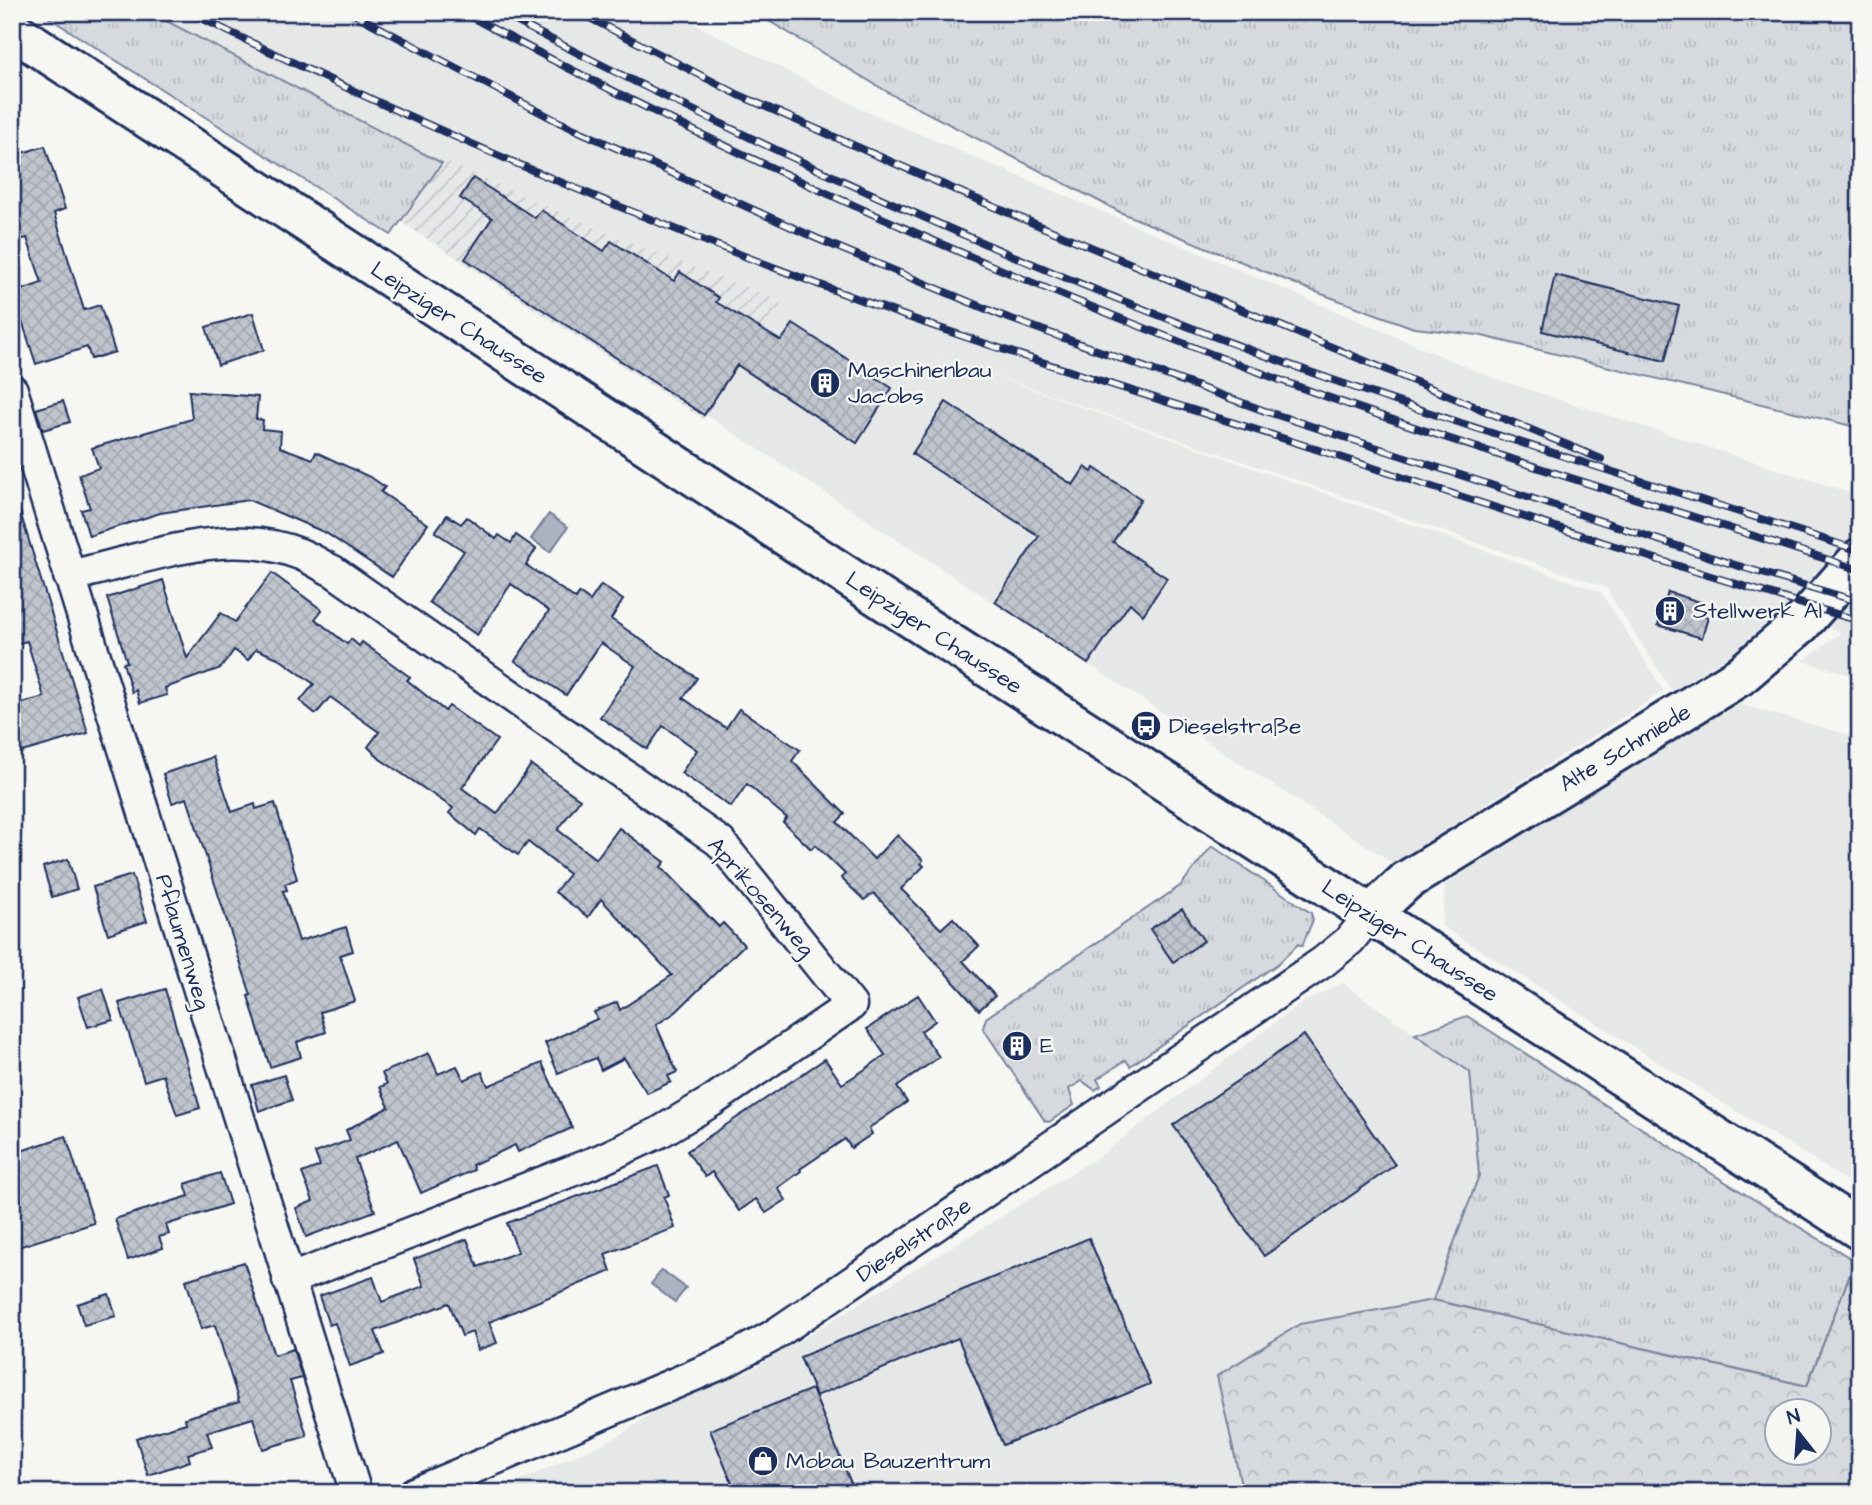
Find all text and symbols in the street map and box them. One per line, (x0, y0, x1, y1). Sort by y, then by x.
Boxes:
street label: Leipziger Chaussee (364, 254, 554, 393)
place label: Maschinenbau Jacobs (848, 354, 991, 412)
building icon: Maschinenbau Jacobs (808, 366, 842, 400)
street label: Leipziger Chaussee (839, 564, 1029, 703)
building icon: Stellwerk Al (1653, 594, 1687, 628)
place label: Stellwerk Al (1693, 595, 1822, 627)
street label: Alte Schmiede (1553, 696, 1697, 800)
bus stop icon: Dieselstraße (1129, 709, 1163, 743)
place label: Dieselstraße (1169, 710, 1301, 742)
street label: Aprikosenweg (699, 830, 822, 965)
street label: Pflaumenweg (146, 870, 219, 1014)
street label: Leipziger Chaussee (1315, 872, 1505, 1011)
building icon: E (1000, 1029, 1034, 1063)
place label: E (1040, 1030, 1054, 1062)
street label: Dieselstraße (850, 1190, 978, 1290)
north arrow (1764, 1396, 1834, 1466)
text: N (1784, 1403, 1803, 1432)
shop icon: Mobau Bauzentrum (746, 1444, 780, 1478)
place label: Mobau Bauzentrum (786, 1445, 990, 1477)

